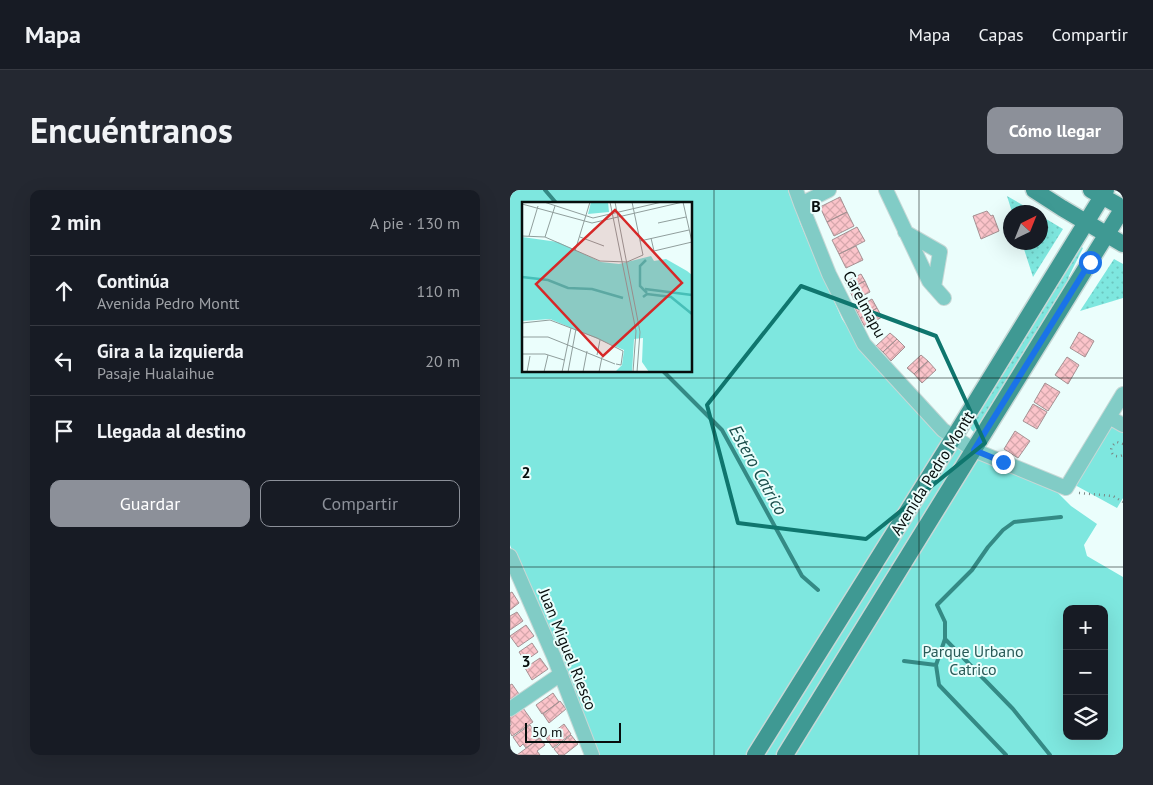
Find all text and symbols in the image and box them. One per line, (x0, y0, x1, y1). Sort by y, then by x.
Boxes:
text: Mapa (25, 19, 81, 50)
text: Mapa (909, 23, 951, 46)
text: Capas (979, 23, 1024, 46)
text: Compartir (1052, 23, 1128, 46)
text: Encuéntranos (30, 107, 233, 153)
button: Cómo llegar (987, 107, 1123, 154)
text: B (811, 196, 821, 216)
inset map (522, 202, 692, 372)
north arrow (1003, 205, 1048, 250)
text: 2 min (50, 209, 101, 236)
text: A pie · 130 m (370, 213, 460, 233)
route start (1079, 251, 1102, 274)
street label: Carelmapu (839, 267, 891, 341)
text: Continúa (97, 269, 169, 293)
icon: ahead (50, 277, 78, 305)
text: 110 m (417, 281, 460, 301)
text: Avenida Pedro Montt (97, 293, 240, 313)
text: Gira a la izquierda (97, 339, 244, 363)
icon: left (50, 347, 78, 375)
text: 20 m (425, 351, 460, 371)
text: Pasaje Hualaihue (97, 363, 214, 383)
street label: Avenida Pedro Montt (886, 407, 979, 539)
icon: arrive (50, 417, 78, 445)
text: Llegada al destino (97, 419, 246, 443)
water label: Estero Catrico (724, 420, 793, 519)
route end (992, 451, 1015, 474)
text: 2 (521, 462, 531, 482)
button: Guardar (50, 480, 250, 527)
button: Compartir (260, 480, 460, 527)
street label: Juan Miguel Riesco (534, 584, 602, 713)
map controls (1063, 605, 1108, 740)
button: + (1063, 605, 1108, 650)
park label: Parque Urbano Catrico (922, 641, 1024, 679)
button: − (1063, 650, 1108, 695)
text: 3 (521, 651, 531, 671)
button: layers (1063, 695, 1108, 740)
scale bar (525, 720, 621, 743)
text: 50 m (532, 723, 562, 741)

